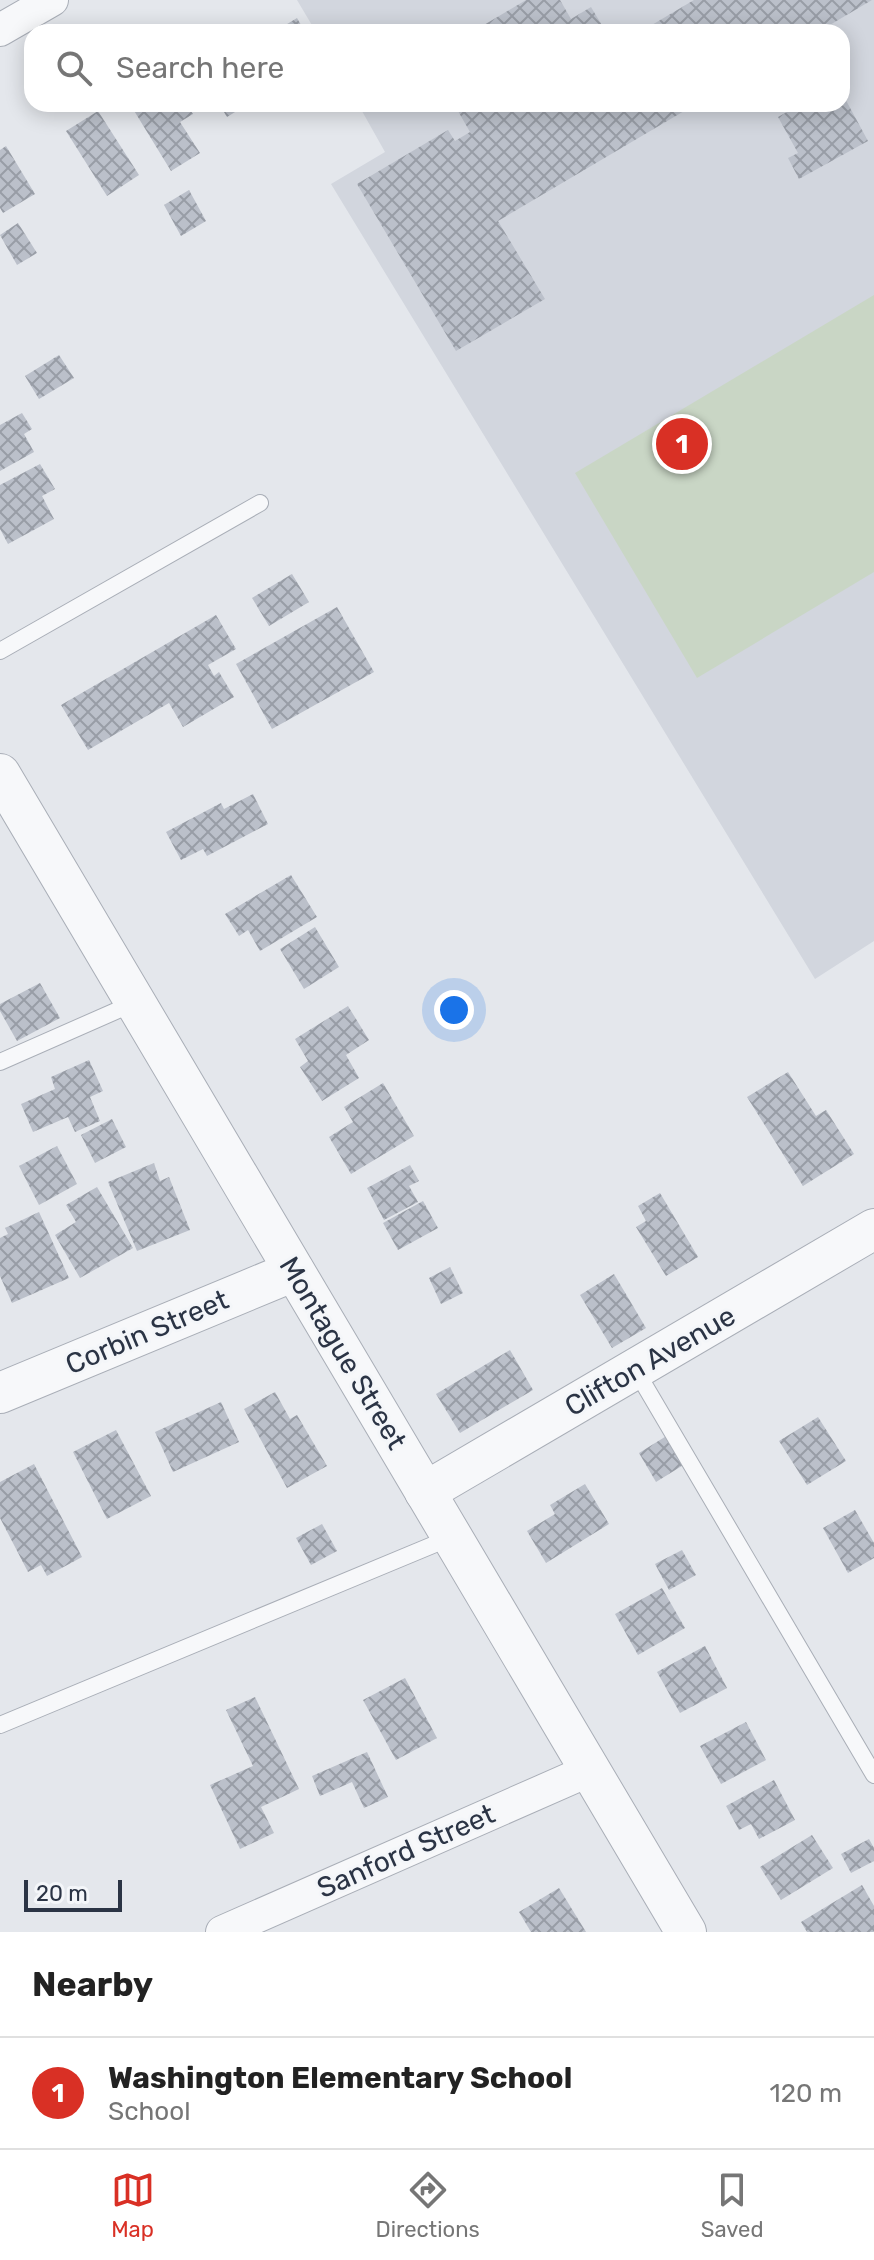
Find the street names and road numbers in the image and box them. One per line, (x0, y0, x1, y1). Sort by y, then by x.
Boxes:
street label: Montague Street (273, 1251, 413, 1455)
street label: Corbin Street (61, 1283, 233, 1381)
street label: Clifton Avenue (559, 1299, 741, 1423)
street label: Sanford Street (312, 1797, 500, 1905)

